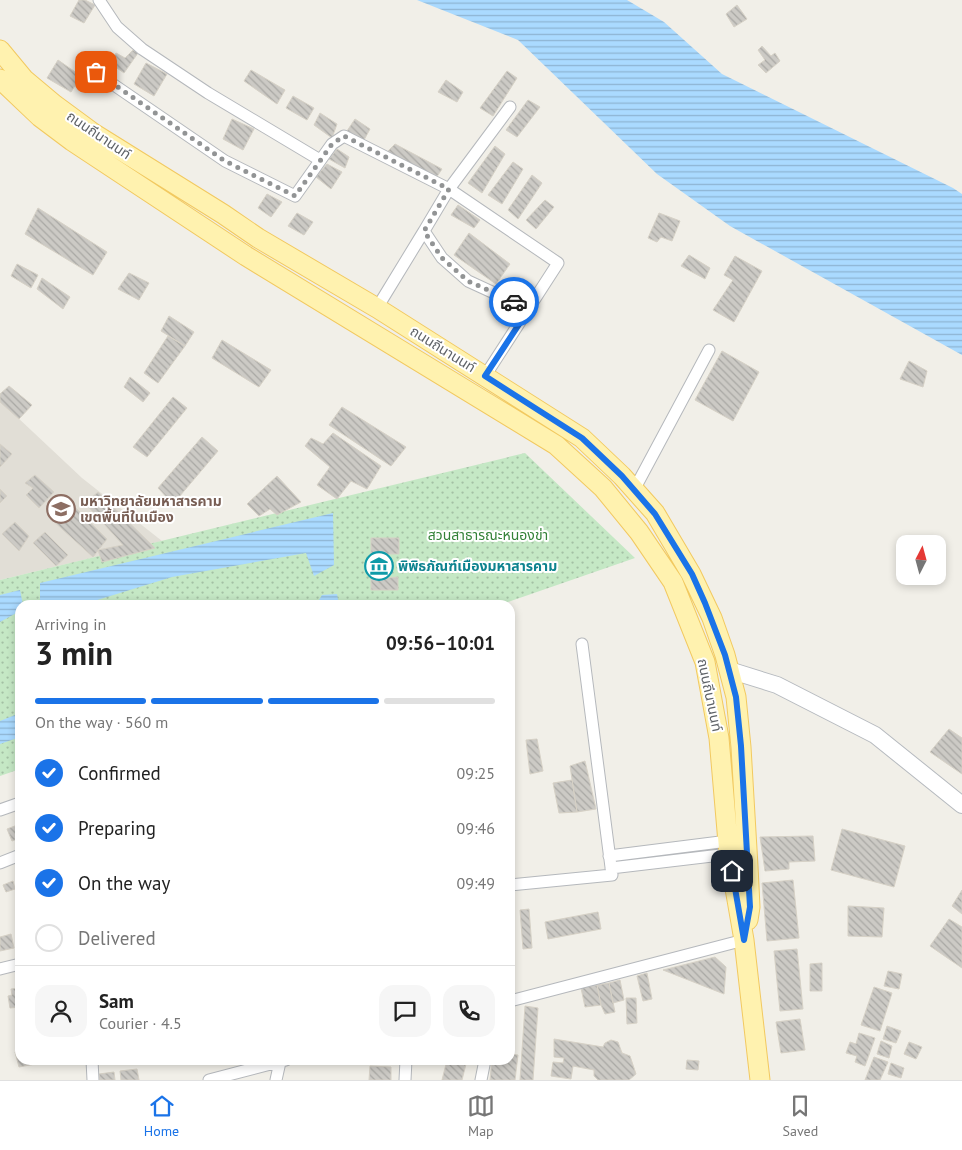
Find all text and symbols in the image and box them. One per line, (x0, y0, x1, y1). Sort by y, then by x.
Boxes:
pin (75, 51, 117, 93)
icon: bag (82, 58, 110, 86)
street label: ถนนถีนานนท์ (63, 107, 135, 163)
courier (489, 277, 539, 327)
icon: car (500, 288, 528, 316)
street label: ถนนถีนานนท์ (407, 322, 479, 376)
place label: มหาวิทยาลัยมหาสารคาม เขตพื้นที่ในเมือง (80, 492, 222, 526)
school or university icon: มหาวิทยาลัยมหาสารคาม เขตพื้นที่ในเมือง (46, 494, 76, 524)
park label: สวนสาธารณะหนองข่า (428, 526, 548, 544)
north arrow (896, 535, 946, 585)
map controls (896, 535, 946, 585)
museum icon: พิพิธภัณฑ์เมืองมหาสารคาม (364, 551, 394, 581)
place label: พิพิธภัณฑ์เมืองมหาสารคาม (398, 557, 557, 575)
text: Arriving in (35, 614, 106, 634)
text: 09:56–10:01 (386, 631, 495, 655)
text: 3 min (35, 632, 113, 674)
street label: ถนนถีนานนท์ (694, 657, 726, 733)
text: On the way · 560 m (35, 712, 168, 732)
icon: check (35, 759, 63, 787)
text: Confirmed (78, 761, 161, 785)
text: 09:25 (457, 763, 495, 783)
icon: check (35, 814, 63, 842)
text: Preparing (78, 816, 156, 840)
text: 09:46 (457, 818, 495, 838)
pin (711, 850, 753, 892)
icon: home (718, 857, 746, 885)
icon: check (35, 869, 63, 897)
text: On the way (78, 871, 170, 895)
text: 09:49 (457, 873, 495, 893)
text: Delivered (78, 926, 156, 950)
button: person (35, 985, 87, 1037)
button: chat (379, 985, 431, 1037)
button: phone (443, 985, 495, 1037)
text: Sam (99, 989, 134, 1013)
text: Courier · 4.5 (99, 1013, 182, 1033)
tab: Home (144, 1092, 179, 1140)
tab: Map (467, 1092, 495, 1140)
tab: Saved (783, 1092, 818, 1140)

